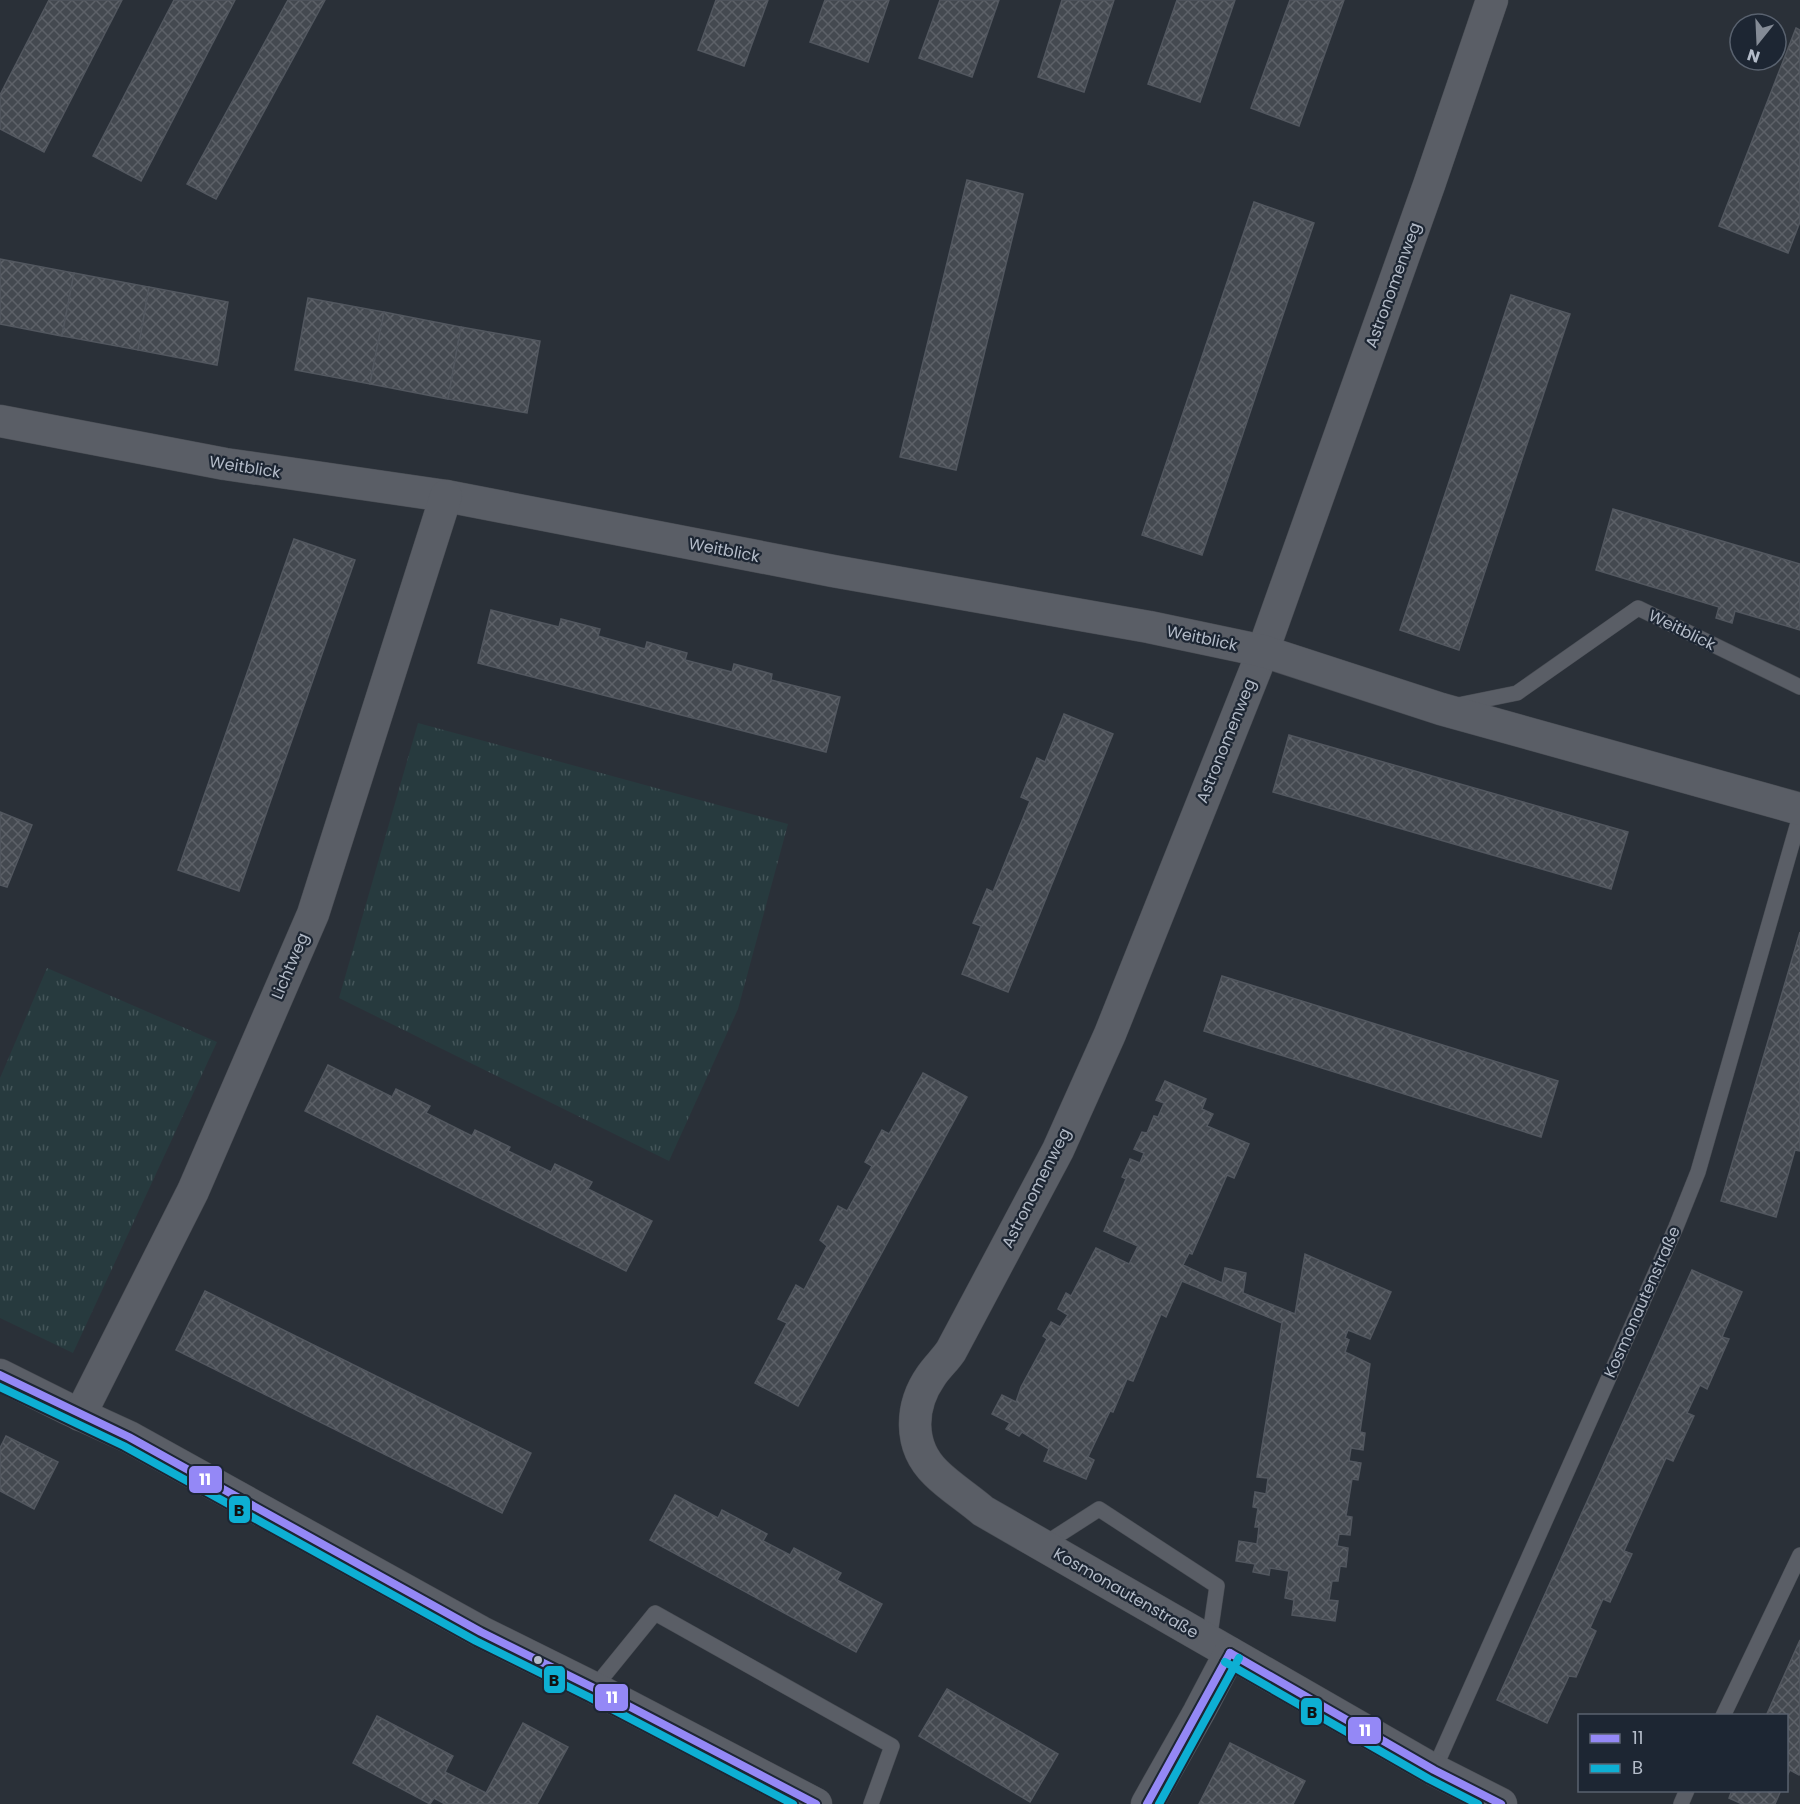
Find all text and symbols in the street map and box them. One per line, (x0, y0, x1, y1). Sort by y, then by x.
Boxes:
north arrow (1728, 12, 1788, 72)
text: N (1744, 43, 1763, 69)
street label: Astronomenweg (1360, 219, 1426, 351)
street label: Weitblick (208, 450, 283, 484)
street label: Weitblick (686, 532, 762, 568)
street label: Weitblick (1645, 604, 1720, 656)
street label: Weitblick (1164, 619, 1240, 657)
street label: Astronomenweg (1191, 675, 1261, 807)
street label: Lichtweg (266, 929, 314, 1003)
street label: Astronomenweg (996, 1124, 1076, 1252)
street label: Kosmonautenstraße (1598, 1222, 1686, 1382)
line badge: 11 (188, 1465, 223, 1494)
text: 11 (199, 1468, 211, 1491)
line badge: B (228, 1495, 251, 1524)
text: B (234, 1499, 244, 1522)
street label: Kosmonautenstraße (1049, 1542, 1203, 1644)
unlabelled marker (532, 1654, 544, 1666)
line badge: B (543, 1665, 566, 1694)
text: B (549, 1669, 559, 1692)
line badge: 11 (594, 1683, 629, 1712)
text: 11 (606, 1686, 618, 1709)
line badge: B (1300, 1697, 1323, 1726)
text: B (1307, 1701, 1317, 1724)
legend (1578, 1714, 1788, 1792)
line badge: 11 (1347, 1716, 1382, 1745)
text: 11 (1359, 1719, 1371, 1742)
text: 11 (1632, 1725, 1644, 1750)
text: B (1632, 1755, 1643, 1780)

